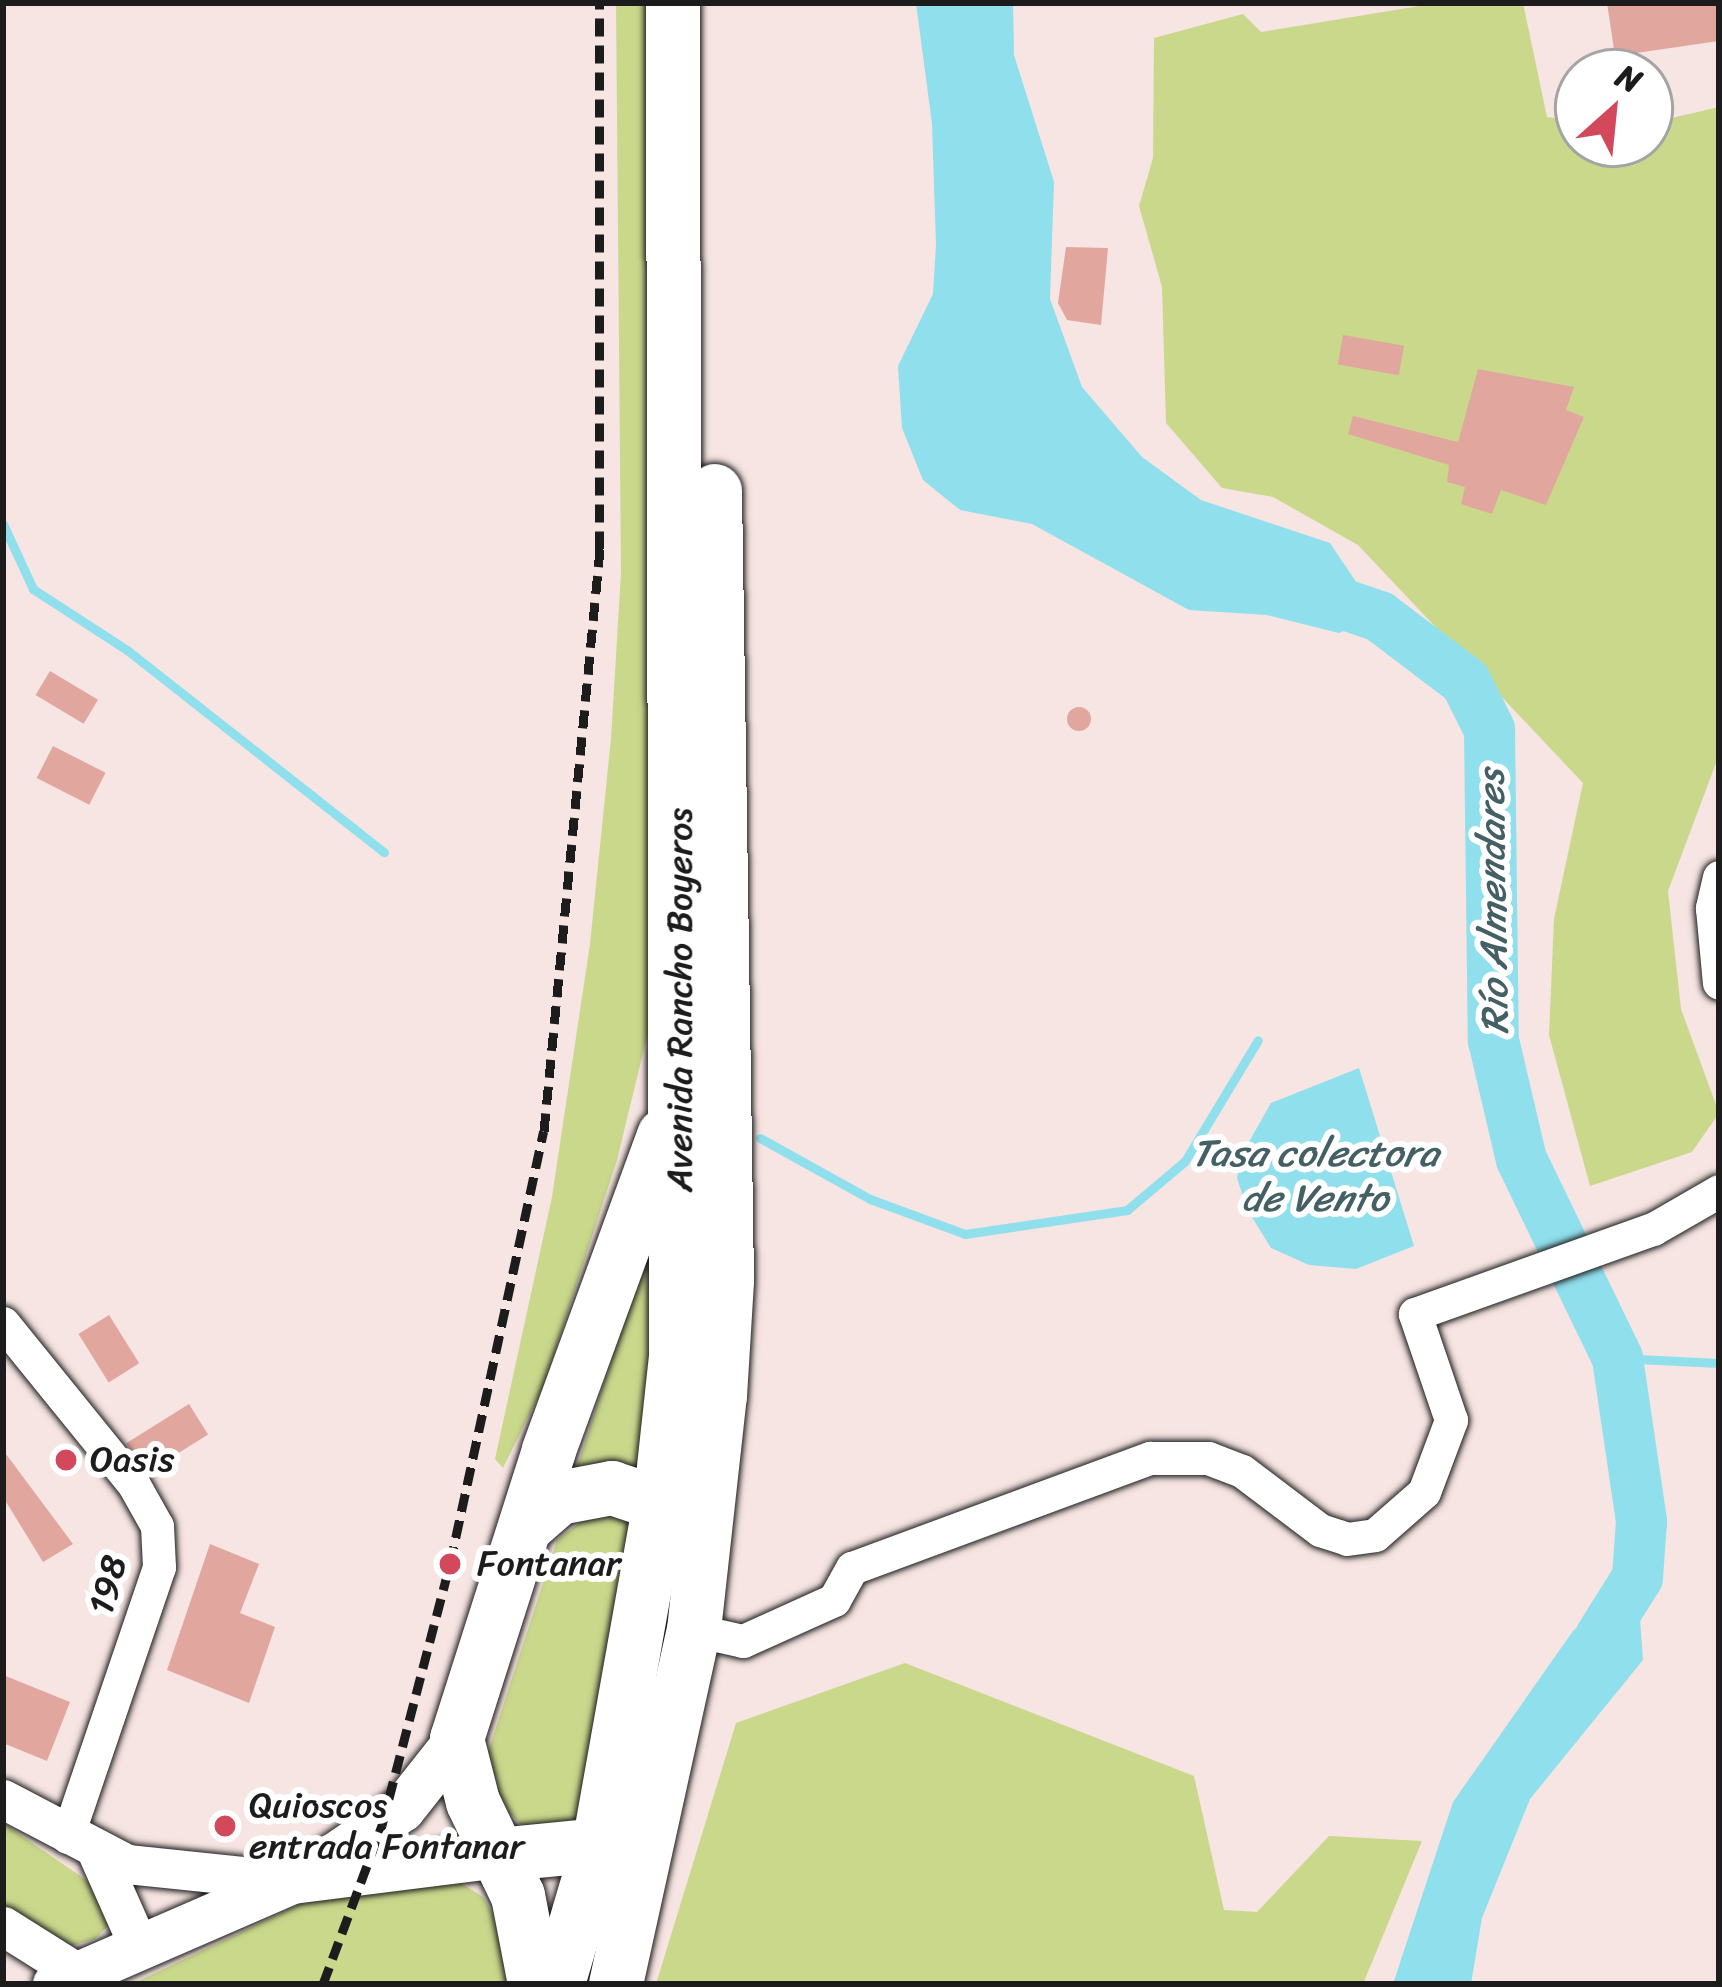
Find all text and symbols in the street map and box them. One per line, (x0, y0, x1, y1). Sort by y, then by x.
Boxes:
north arrow (1554, 48, 1674, 168)
text: N (1606, 48, 1652, 110)
water label: Río Almendares (1467, 770, 1519, 1034)
street label: Avenida Rancho Boyeros (658, 808, 702, 1192)
water label: Tasa colectora de Vento (1191, 1131, 1439, 1222)
place label: Oasis (90, 1438, 174, 1482)
marker: Oasis (53, 1447, 79, 1473)
place label: Fontanar (477, 1542, 620, 1586)
marker: Fontanar (434, 1548, 466, 1580)
street label: 198 (79, 1551, 137, 1619)
place label: Quioscos entrada Fontanar (249, 1783, 525, 1868)
marker: Quioscos entrada Fontanar (212, 1813, 238, 1839)

